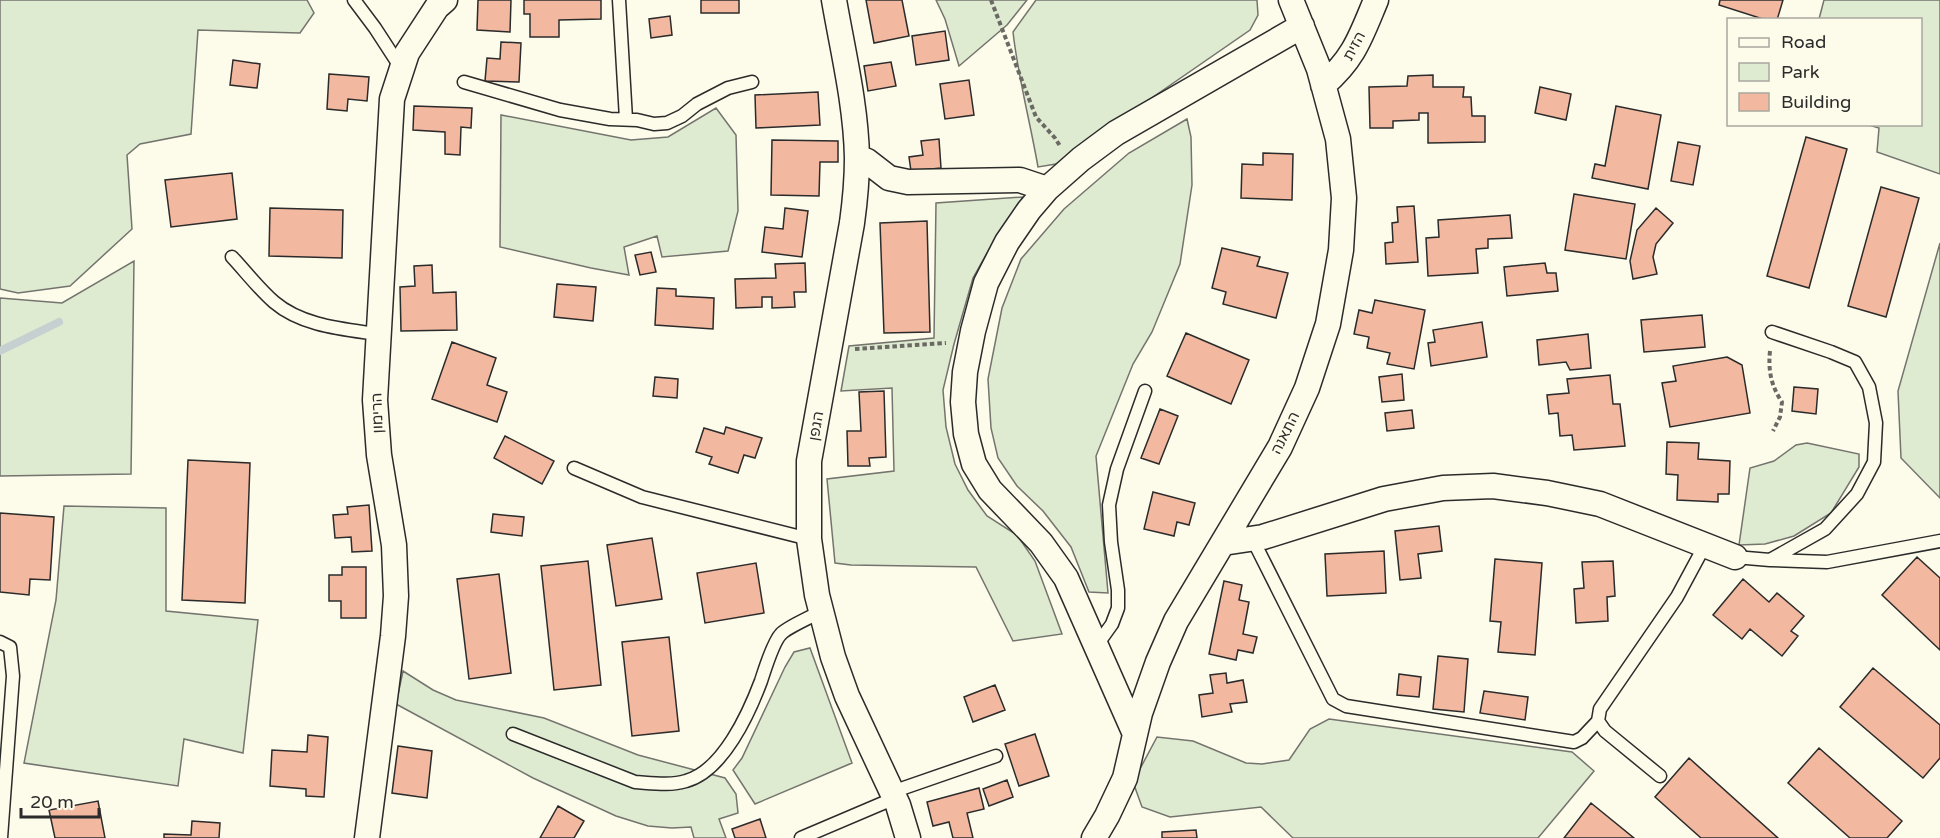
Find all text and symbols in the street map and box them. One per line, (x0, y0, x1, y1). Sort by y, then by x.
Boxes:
legend (1727, 18, 1922, 126)
street label: הזית (1339, 28, 1369, 64)
text: Road (1781, 31, 1826, 53)
text: Park (1781, 61, 1820, 83)
text: Building (1781, 91, 1851, 113)
street label: הרימון (367, 392, 387, 434)
street label: התאנה (1267, 409, 1303, 457)
street label: הגפן (805, 410, 827, 442)
scale bar (21, 781, 99, 819)
text: 20 m (30, 791, 74, 813)

